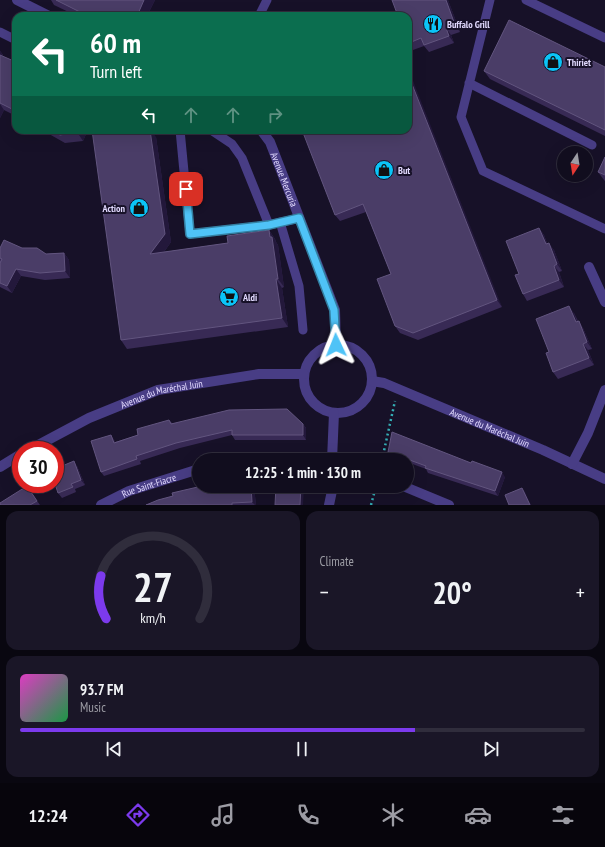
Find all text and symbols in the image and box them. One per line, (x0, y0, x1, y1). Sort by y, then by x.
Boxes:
restaurant icon: Buffalo Grill (422, 13, 444, 35)
place label: Buffalo Grill (447, 18, 490, 31)
text: 60 m (90, 24, 141, 61)
icon: left (24, 28, 76, 80)
shop icon: Thiriet (542, 51, 564, 73)
place label: Thiriet (567, 56, 591, 69)
text: Turn left (90, 60, 142, 83)
icon: left (138, 104, 160, 126)
icon: ahead (180, 104, 202, 126)
icon: ahead (222, 104, 244, 126)
icon: right (264, 104, 286, 126)
north arrow (557, 146, 593, 182)
map controls (557, 146, 593, 182)
street label: Avenue Mercuria (268, 150, 301, 208)
shop icon: But (373, 159, 395, 181)
place label: But (398, 164, 410, 177)
pin (169, 172, 203, 206)
icon: arrive (175, 178, 197, 200)
shop icon: Action (128, 197, 150, 219)
place label: Action (102, 202, 126, 215)
supermarket icon: Aldi (218, 286, 240, 308)
place label: Aldi (242, 291, 257, 304)
position arrow (315, 324, 357, 366)
street label: Avenue du Maréchal Juin (118, 377, 204, 411)
street label: Avenue du Maréchal Juin (448, 405, 532, 450)
speed limit sign: 30 (12, 441, 64, 493)
text: 12:25 · 1 min · 130 m (245, 463, 361, 482)
street label: Rue Saint-Fiacre (119, 470, 178, 500)
text: Climate (320, 553, 354, 570)
text: 27 (133, 559, 173, 612)
text: 20° (432, 573, 472, 612)
text: − (320, 578, 329, 606)
text: + (576, 578, 585, 606)
text: km/h (140, 607, 165, 626)
text: 93.7 FM (80, 680, 123, 699)
text: Music (80, 699, 106, 716)
icon: previous (103, 738, 125, 760)
icon: pause (291, 738, 313, 760)
icon: next (480, 738, 502, 760)
icon: directions (124, 801, 152, 829)
icon: music (209, 801, 237, 829)
icon: phone (294, 801, 322, 829)
icon: climate (379, 801, 407, 829)
icon: car (464, 801, 492, 829)
icon: filters (549, 801, 577, 829)
text: 12:24 (28, 804, 67, 827)

